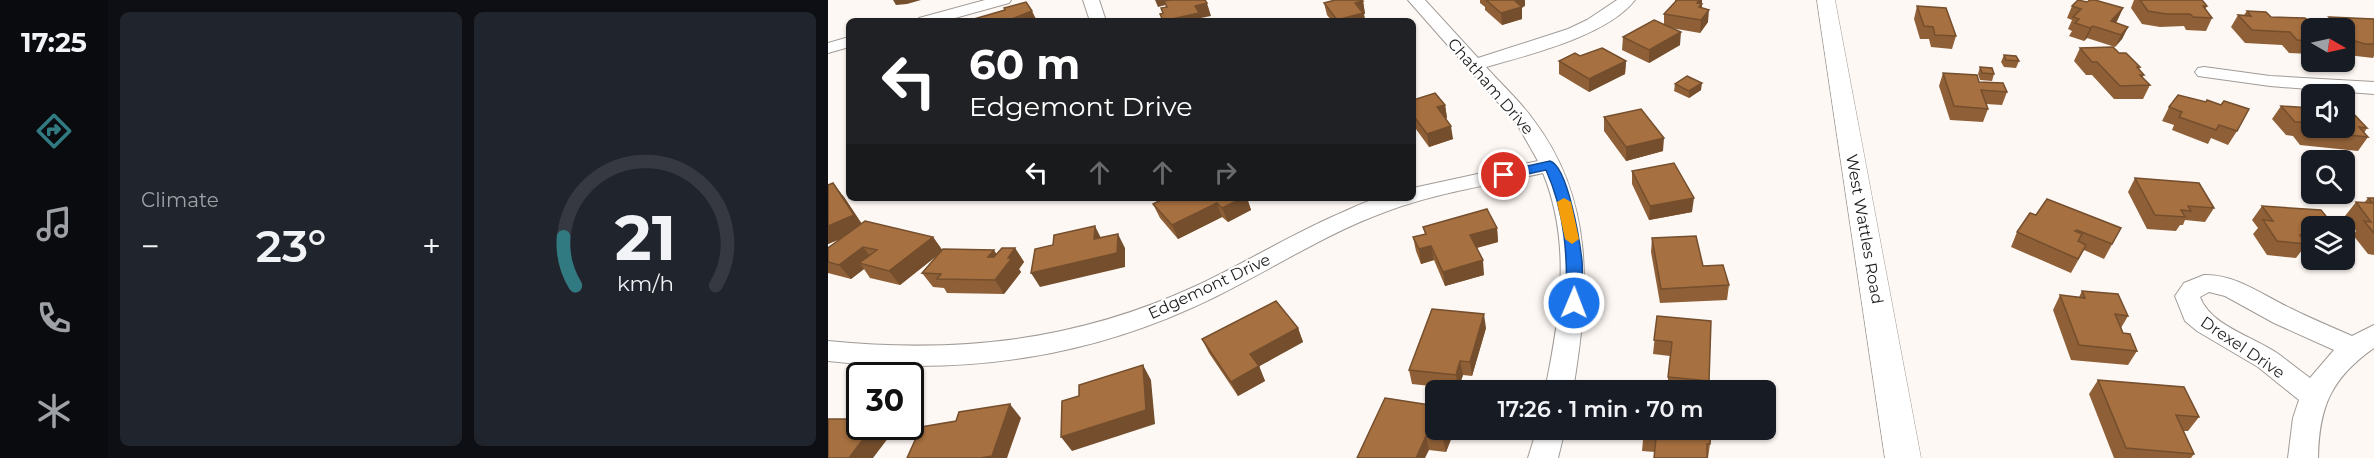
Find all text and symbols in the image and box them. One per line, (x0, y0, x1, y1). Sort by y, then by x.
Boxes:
north arrow (2301, 18, 2355, 72)
map controls (2301, 18, 2355, 270)
text: 17:25 (21, 26, 87, 59)
street label: Chatham Drive (1444, 34, 1538, 138)
text: 60 m (969, 38, 1080, 90)
icon: left (870, 42, 948, 120)
button: sound (2301, 84, 2355, 138)
text: Edgemont Drive (969, 90, 1193, 123)
icon: directions (33, 110, 75, 152)
pin (1478, 149, 1529, 200)
button: search (2301, 150, 2355, 204)
street label: West Wattles Road (1842, 153, 1887, 306)
icon: left (1020, 156, 1053, 189)
icon: ahead (1083, 156, 1116, 189)
icon: ahead (1146, 156, 1179, 189)
icon: right (1209, 156, 1242, 189)
icon: arrive (1487, 158, 1520, 191)
text: Climate (141, 188, 219, 212)
text: 21 (614, 200, 676, 276)
icon: music (33, 203, 75, 245)
button: layers (2301, 216, 2355, 270)
text: 23° (256, 218, 326, 273)
text: − (141, 226, 160, 266)
text: + (422, 226, 441, 266)
street label: Edgemont Drive (1145, 250, 1273, 323)
text: km/h (616, 270, 674, 296)
position arrow (1542, 271, 1606, 335)
icon: phone (33, 297, 75, 339)
street label: Drexel Drive (2197, 312, 2288, 382)
speed limit sign: 30 (846, 362, 924, 440)
icon: climate (33, 390, 75, 432)
text: 17:26 · 1 min · 70 m (1497, 396, 1704, 423)

